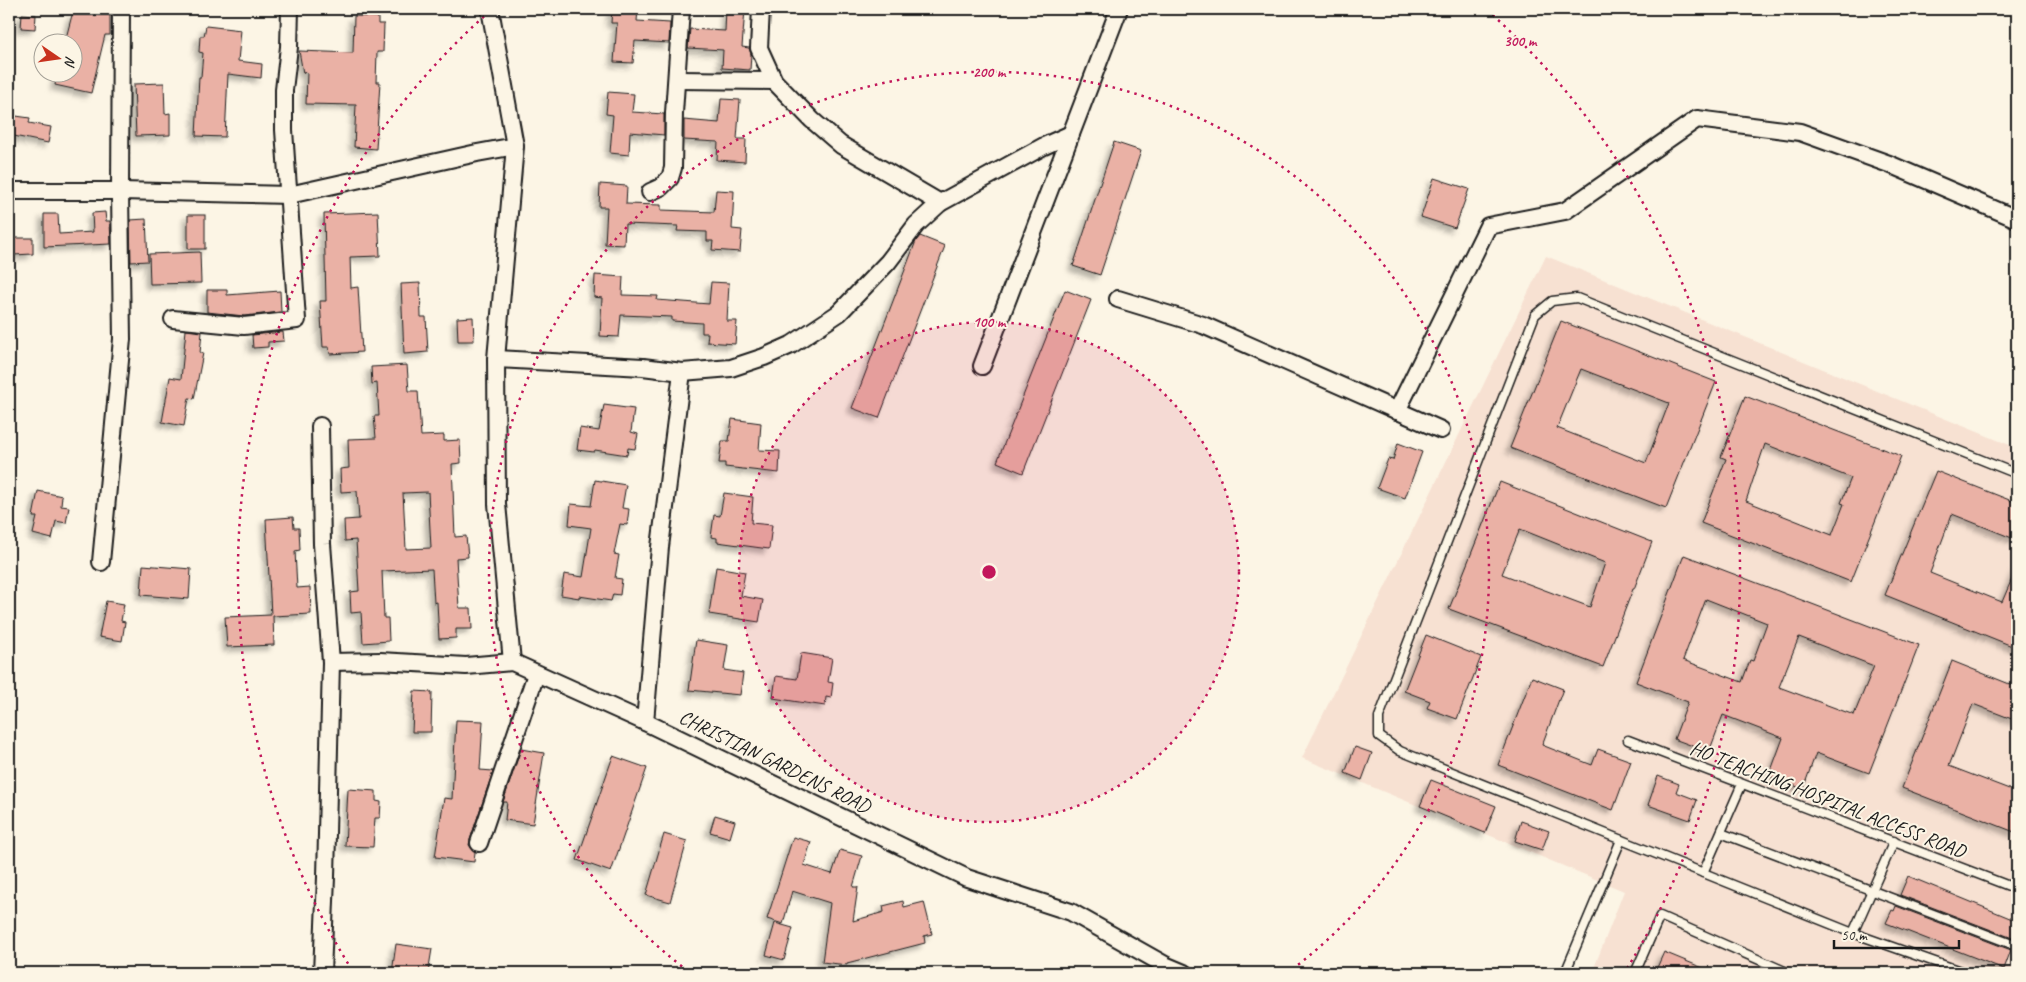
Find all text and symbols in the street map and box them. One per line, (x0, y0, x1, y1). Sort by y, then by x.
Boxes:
north arrow (32, 32, 82, 82)
text: 300 m (1504, 32, 1538, 51)
text: N (60, 55, 79, 69)
text: 200 m (973, 63, 1007, 82)
text: 100 m (973, 313, 1007, 332)
centre of rings (980, 563, 998, 581)
street label: CHRISTIAN GARDENS ROAD (675, 704, 876, 819)
street label: HO TEACHING HOSPITAL ACCESS ROAD (1687, 735, 1970, 864)
scale bar (1834, 917, 1958, 949)
text: 50 m (1841, 926, 1868, 945)

